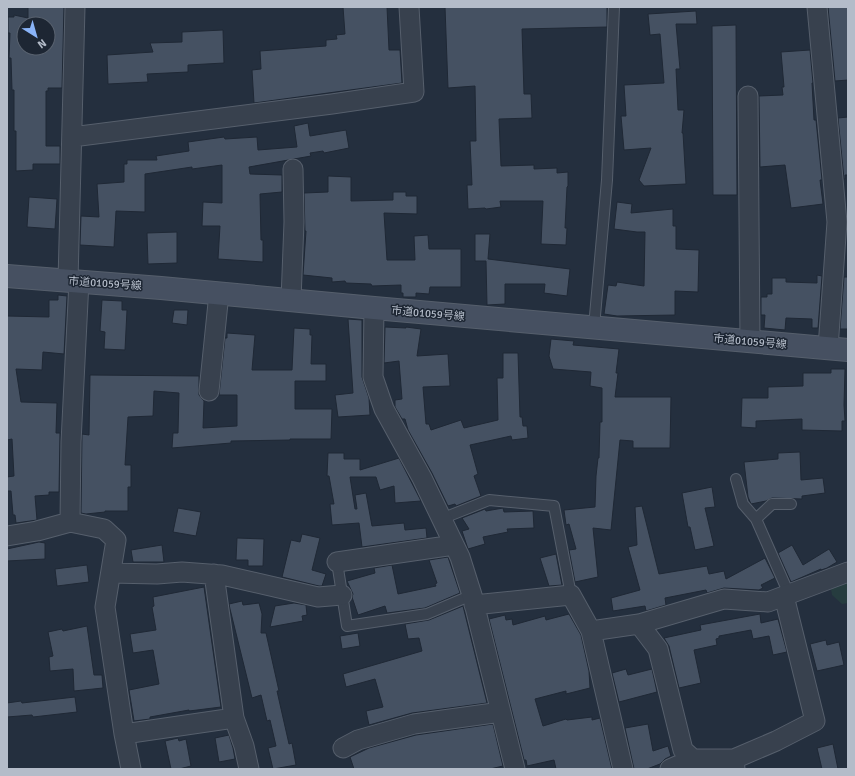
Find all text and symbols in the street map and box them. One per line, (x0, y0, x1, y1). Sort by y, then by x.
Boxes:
north arrow (16, 16, 56, 56)
text: N (35, 36, 49, 51)
street label: 市道01059号線 (68, 274, 142, 293)
street label: 市道01059号線 (391, 304, 465, 323)
street label: 市道01059号線 (713, 332, 787, 351)

